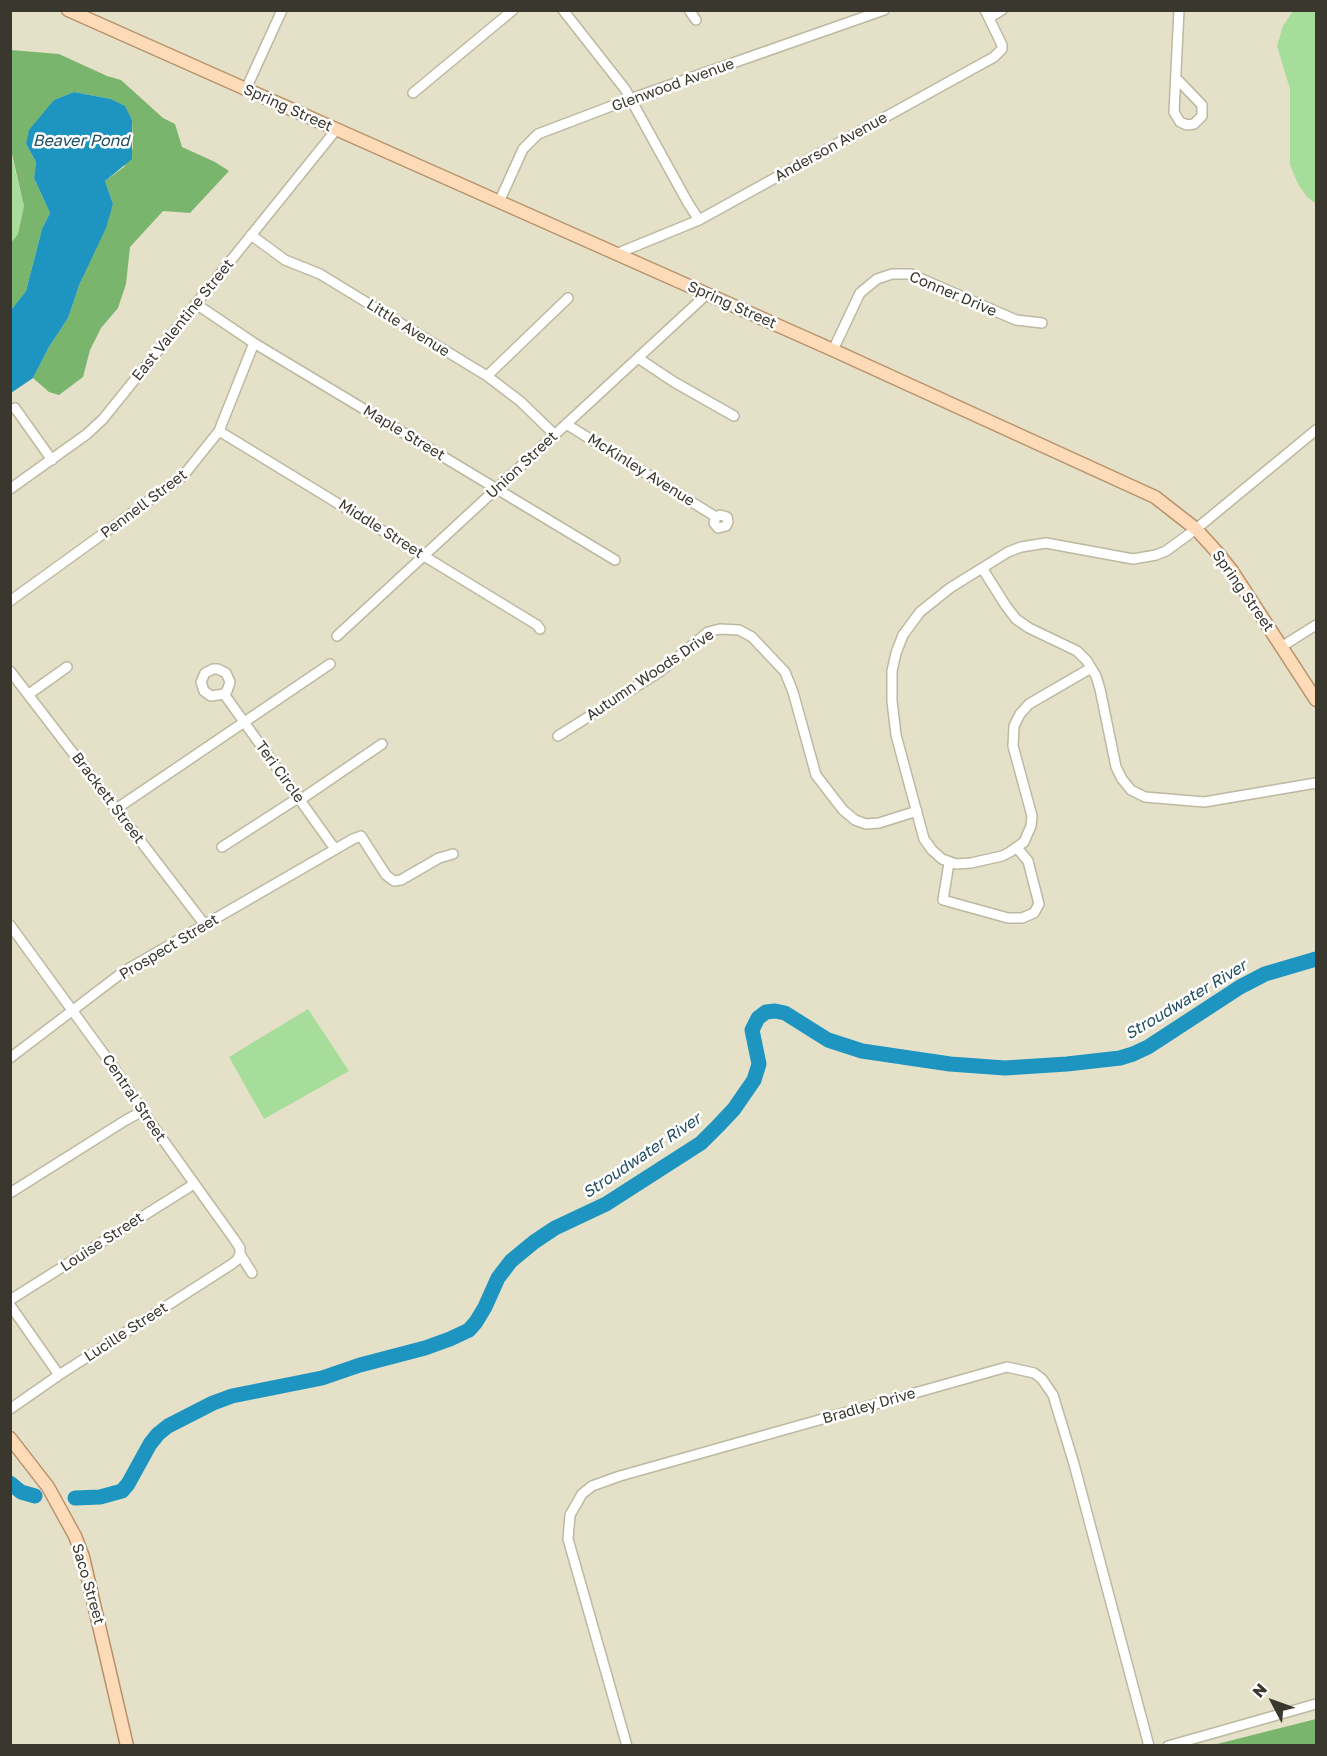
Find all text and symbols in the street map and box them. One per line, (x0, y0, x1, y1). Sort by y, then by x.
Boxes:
street label: Glenwood Avenue (609, 54, 737, 116)
street label: Spring Street (241, 80, 335, 136)
street label: Anderson Avenue (772, 109, 890, 185)
water label: Beaver Pond (33, 131, 129, 151)
street label: East Valentine Street (128, 256, 238, 384)
street label: Conner Drive (907, 268, 999, 320)
street label: Spring Street (685, 277, 779, 333)
street label: Little Avenue (363, 295, 453, 361)
street label: Maple Street (360, 402, 448, 464)
street label: Union Street (483, 428, 561, 502)
street label: McKinley Avenue (584, 430, 698, 510)
street label: Pennell Street (97, 466, 191, 542)
street label: Middle Street (335, 496, 427, 562)
street label: Spring Street (1208, 547, 1278, 635)
street label: Autumn Woods Drive (583, 626, 717, 724)
street label: Teri Circle (252, 738, 308, 806)
street label: Brackett Street (68, 749, 148, 847)
street label: Prospect Street (116, 910, 222, 984)
water label: Stroudwater River (1122, 956, 1250, 1044)
street label: Central Street (98, 1051, 170, 1145)
water label: Stroudwater River (579, 1109, 705, 1203)
street label: Louise Street (57, 1209, 147, 1275)
street label: Lucille Street (81, 1298, 171, 1366)
street label: Bradley Drive (820, 1384, 918, 1428)
street label: Saco Street (68, 1541, 108, 1627)
north arrow (1243, 1672, 1303, 1732)
text: N (1248, 1679, 1271, 1701)

